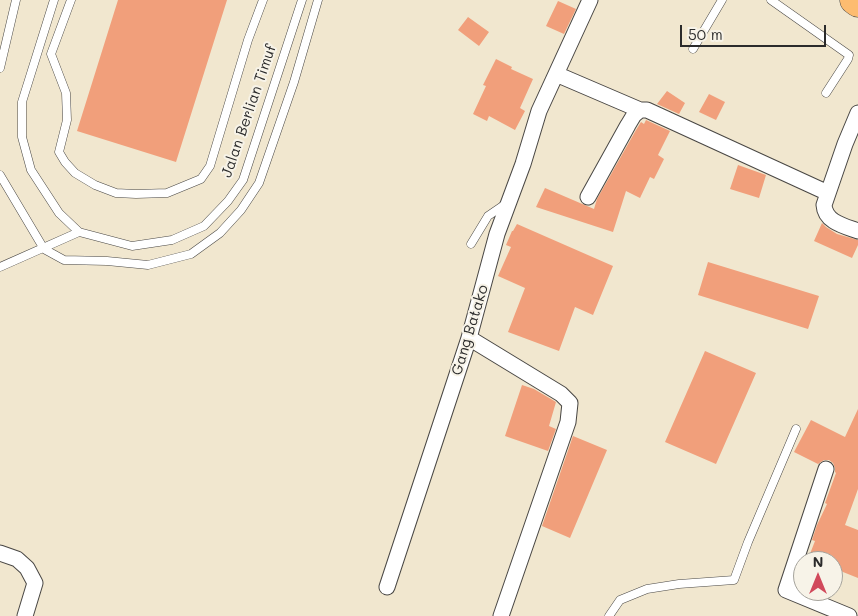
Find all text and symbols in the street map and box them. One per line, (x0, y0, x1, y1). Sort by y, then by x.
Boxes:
scale bar (683, 15, 829, 47)
text: 50 m (688, 24, 723, 44)
street label: Jalan Berlian Timuf (218, 42, 280, 180)
street label: Gang Batako (448, 283, 492, 377)
north arrow (793, 551, 843, 601)
text: N (813, 552, 823, 571)

